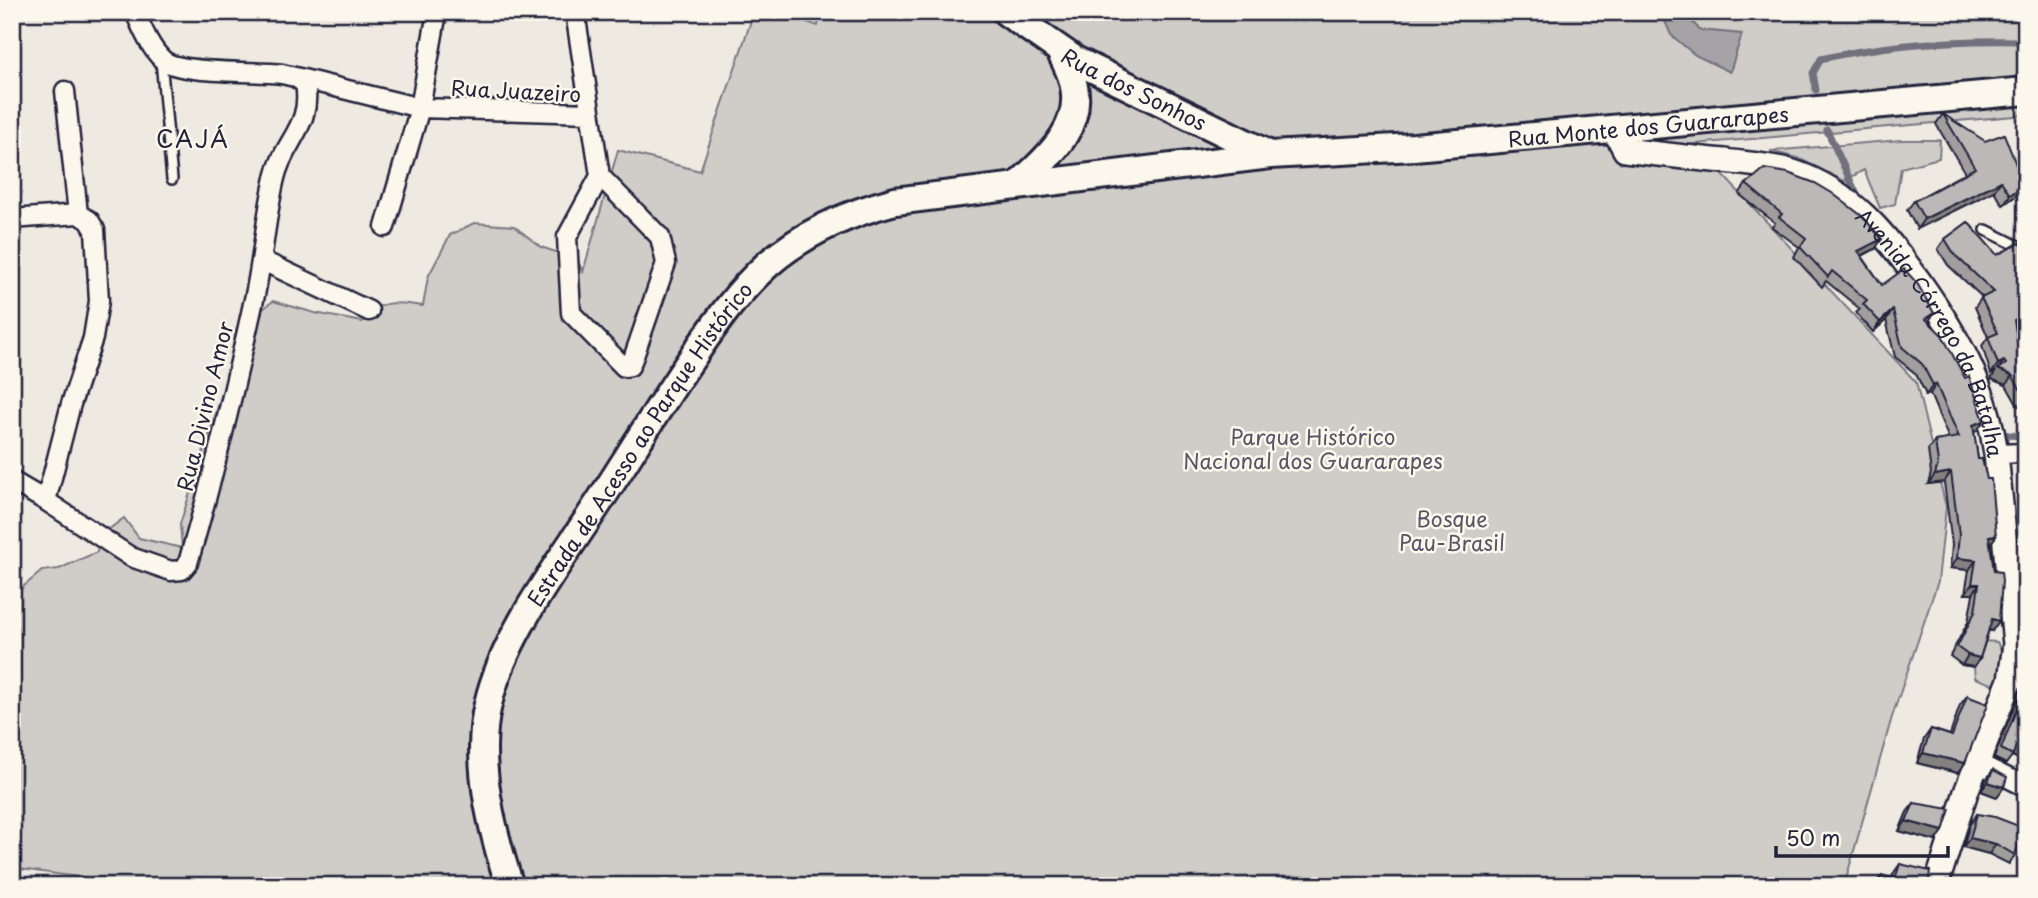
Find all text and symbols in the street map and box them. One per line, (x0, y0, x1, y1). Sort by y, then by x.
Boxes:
street label: Rua dos Sonhos (1055, 39, 1212, 138)
street label: Rua Juazeiro (450, 71, 582, 109)
street label: Rua Monte dos Guararapes (1506, 97, 1790, 154)
district label: CAJÁ (156, 121, 230, 156)
street label: Avenida Córrego da Batalha (1849, 200, 2012, 459)
street label: Estrada de Acesso ao Parque Histórico (519, 274, 759, 612)
street label: Rua Divino Amor (167, 317, 241, 494)
park label: Parque Histórico Nacional dos Guararapes (1183, 420, 1443, 476)
park label: Bosque Pau-Brasil (1399, 502, 1505, 558)
scale bar (1776, 814, 1947, 858)
text: 50 m (1786, 821, 1840, 853)

